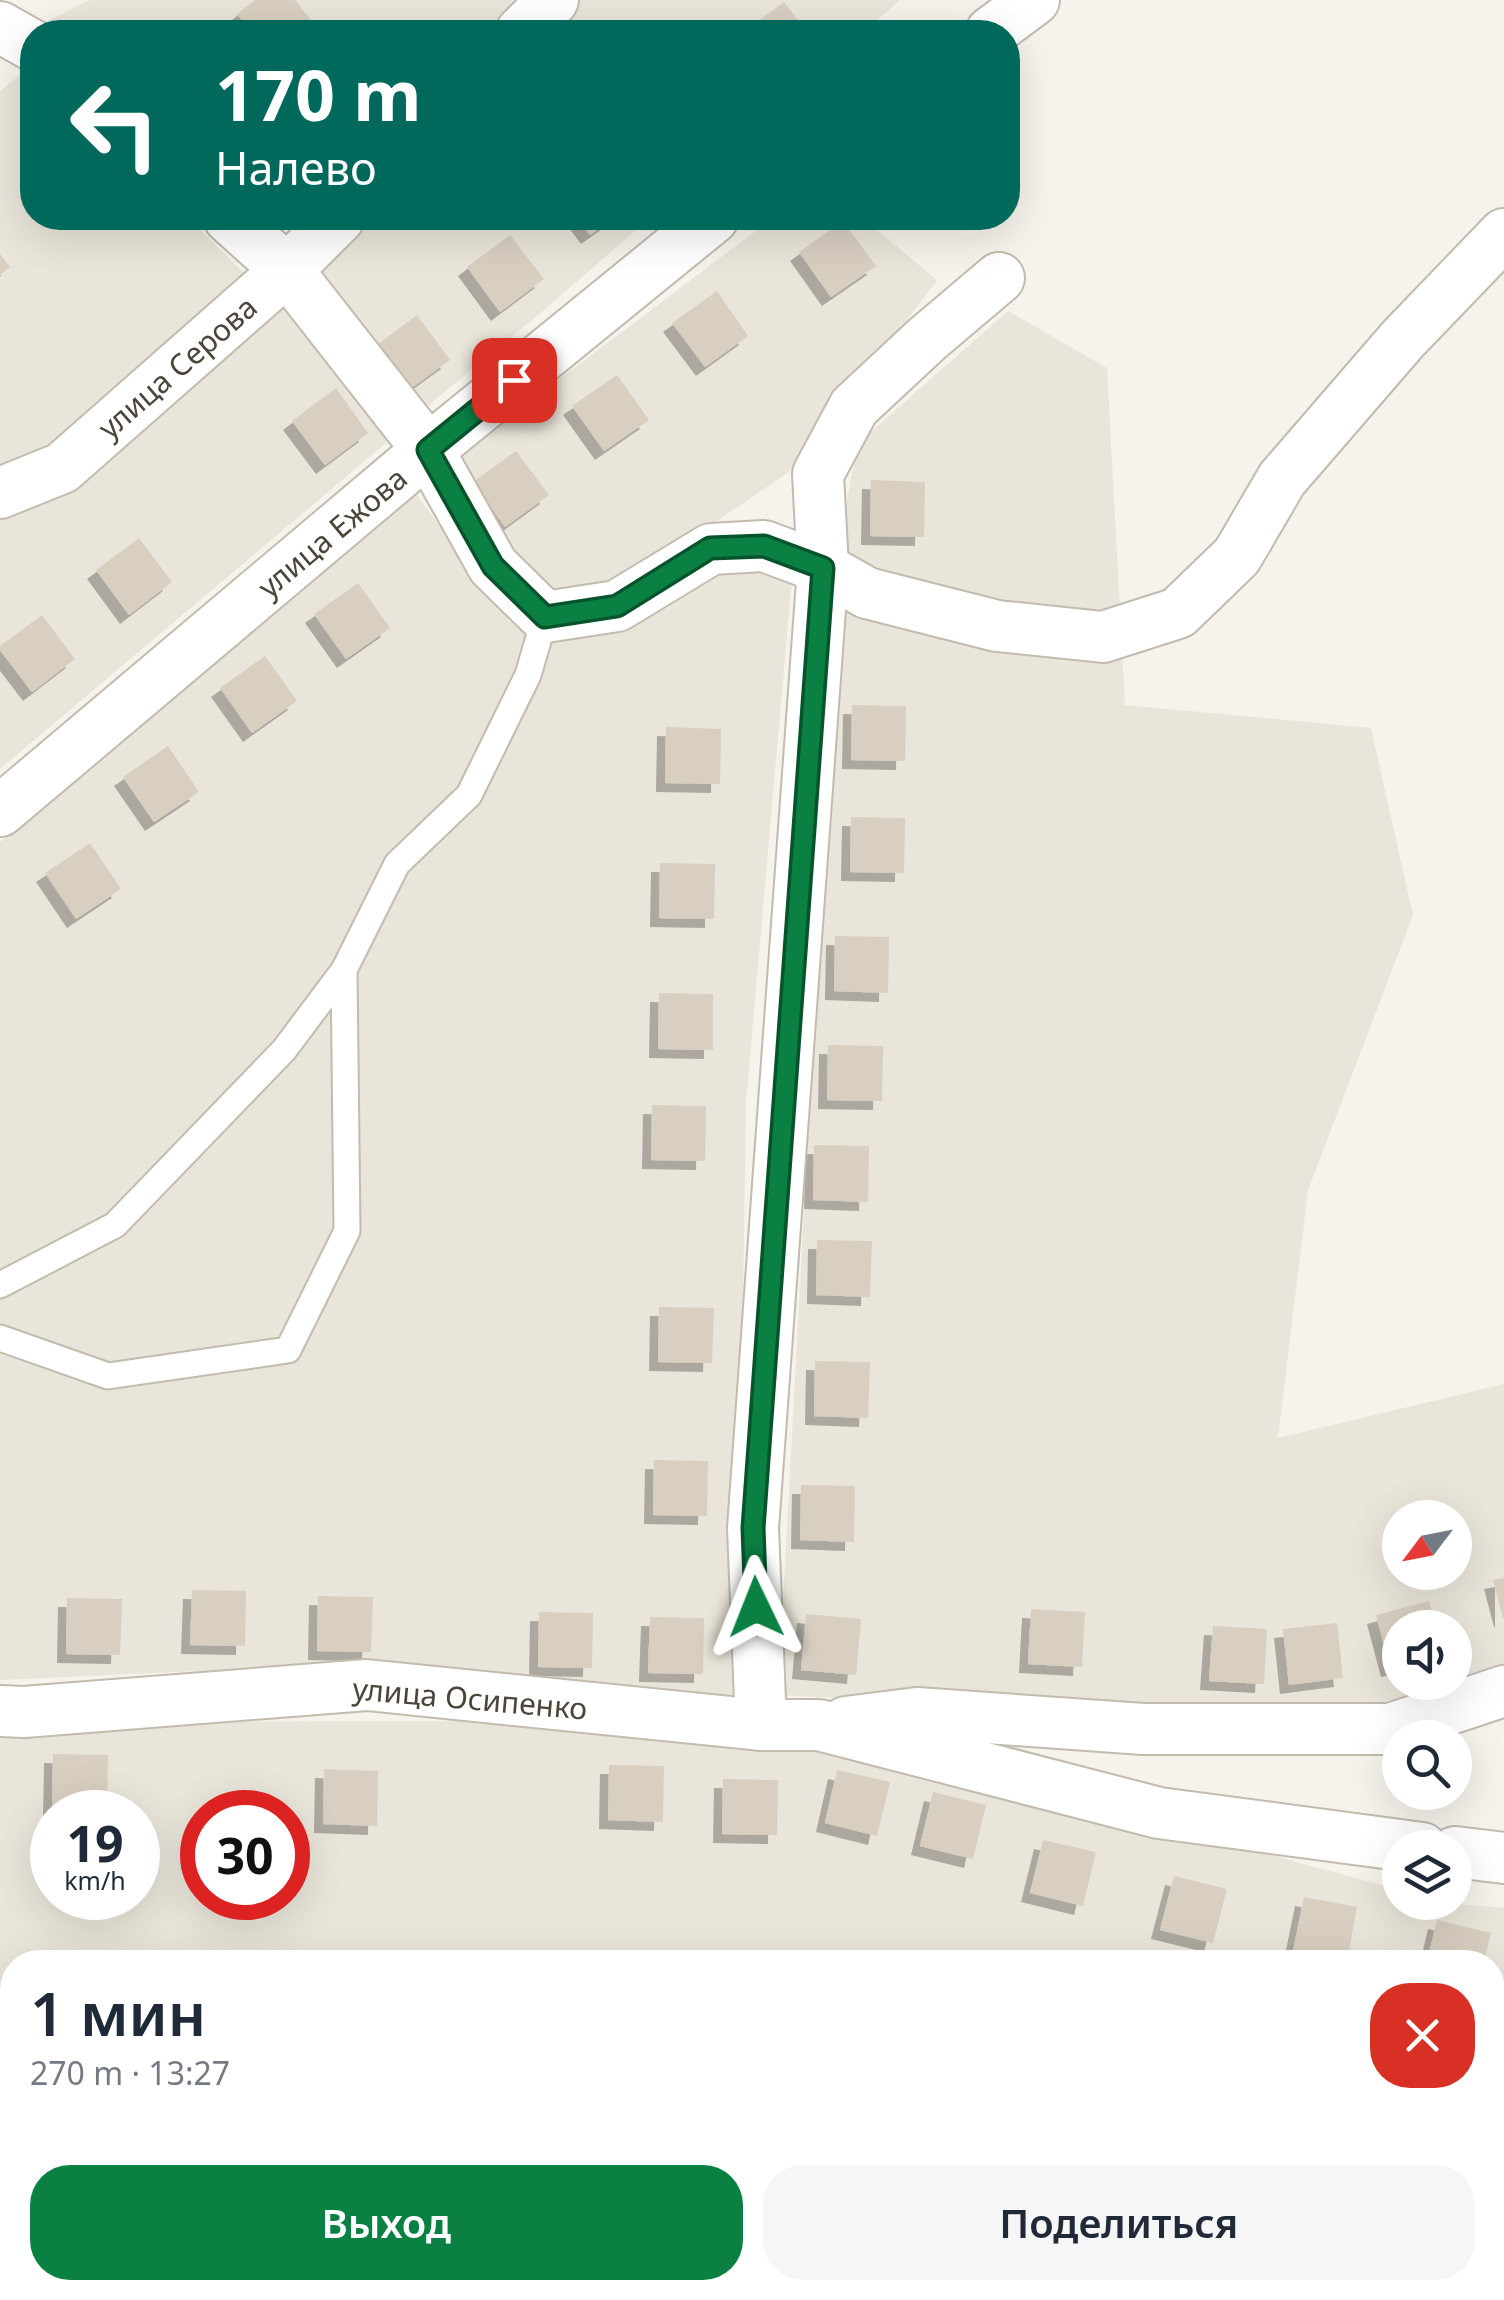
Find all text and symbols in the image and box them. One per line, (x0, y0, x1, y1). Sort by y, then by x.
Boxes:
text: 170 m (215, 46, 422, 142)
icon: left (50, 60, 180, 190)
text: Налево (215, 137, 377, 198)
street label: улица Серова (89, 286, 265, 448)
pin (472, 338, 557, 423)
icon: arrive (487, 353, 542, 408)
street label: улица Ежова (249, 457, 415, 607)
north arrow (1382, 1500, 1472, 1590)
map controls (1382, 1500, 1472, 1920)
position arrow (704, 1555, 808, 1659)
button: sound (1382, 1610, 1472, 1700)
street label: улица Осипенко (351, 1667, 589, 1729)
button: search (1382, 1720, 1472, 1810)
speed limit sign: 30 (180, 1790, 310, 1920)
text: 19 (66, 1809, 124, 1877)
button: layers (1382, 1830, 1472, 1920)
text: km/h (64, 1863, 126, 1897)
text: 1 мин (30, 1972, 206, 2054)
button: close (1370, 1983, 1475, 2088)
text: 270 m · 13:27 (30, 2051, 230, 2094)
button: Выход (30, 2165, 743, 2280)
button: Поделиться (763, 2165, 1475, 2280)

